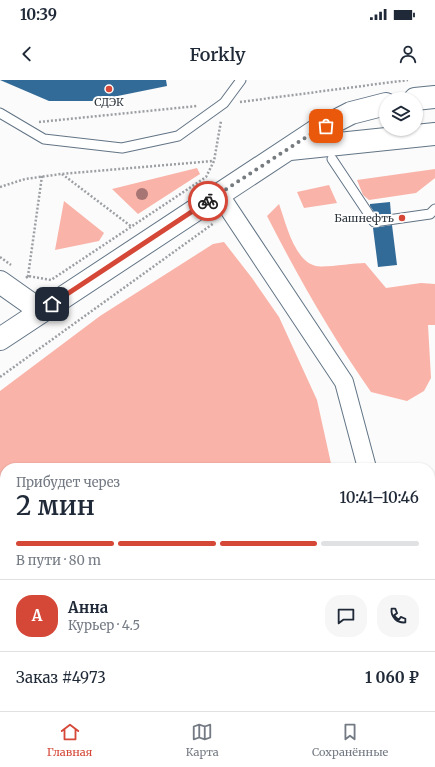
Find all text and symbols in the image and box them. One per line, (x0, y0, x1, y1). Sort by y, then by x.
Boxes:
text: 10:39 (20, 5, 57, 24)
icon: back (16, 43, 38, 65)
text: Forkly (189, 43, 246, 66)
icon: person (397, 43, 419, 65)
marker: СДЭК (104, 84, 114, 94)
map controls (379, 92, 423, 136)
button: layers (379, 92, 423, 136)
place label: СДЭК (94, 95, 124, 109)
pin (309, 109, 343, 143)
icon: bag (315, 115, 337, 137)
courier (188, 181, 228, 221)
icon: bike (197, 190, 219, 212)
place label: Башнефть (334, 211, 394, 225)
marker: Башнефть (397, 213, 407, 223)
pin (35, 287, 69, 321)
icon: home (41, 293, 63, 315)
text: Прибудет через (16, 474, 120, 491)
text: 10:41–10:46 (340, 488, 419, 507)
text: 2 мин (16, 489, 95, 522)
text: В пути · 80 m (16, 552, 101, 569)
button: chat (325, 595, 367, 637)
button: phone (377, 595, 419, 637)
text: Анна (68, 598, 108, 617)
text: А (32, 606, 42, 625)
text: Курьер · 4.5 (68, 617, 140, 634)
text: Заказ #4973 (16, 668, 106, 687)
text: 1 060 ₽ (365, 668, 419, 687)
tab: Главная (47, 721, 92, 759)
tab: Карта (186, 721, 219, 759)
tab: Сохранённые (312, 721, 388, 759)

